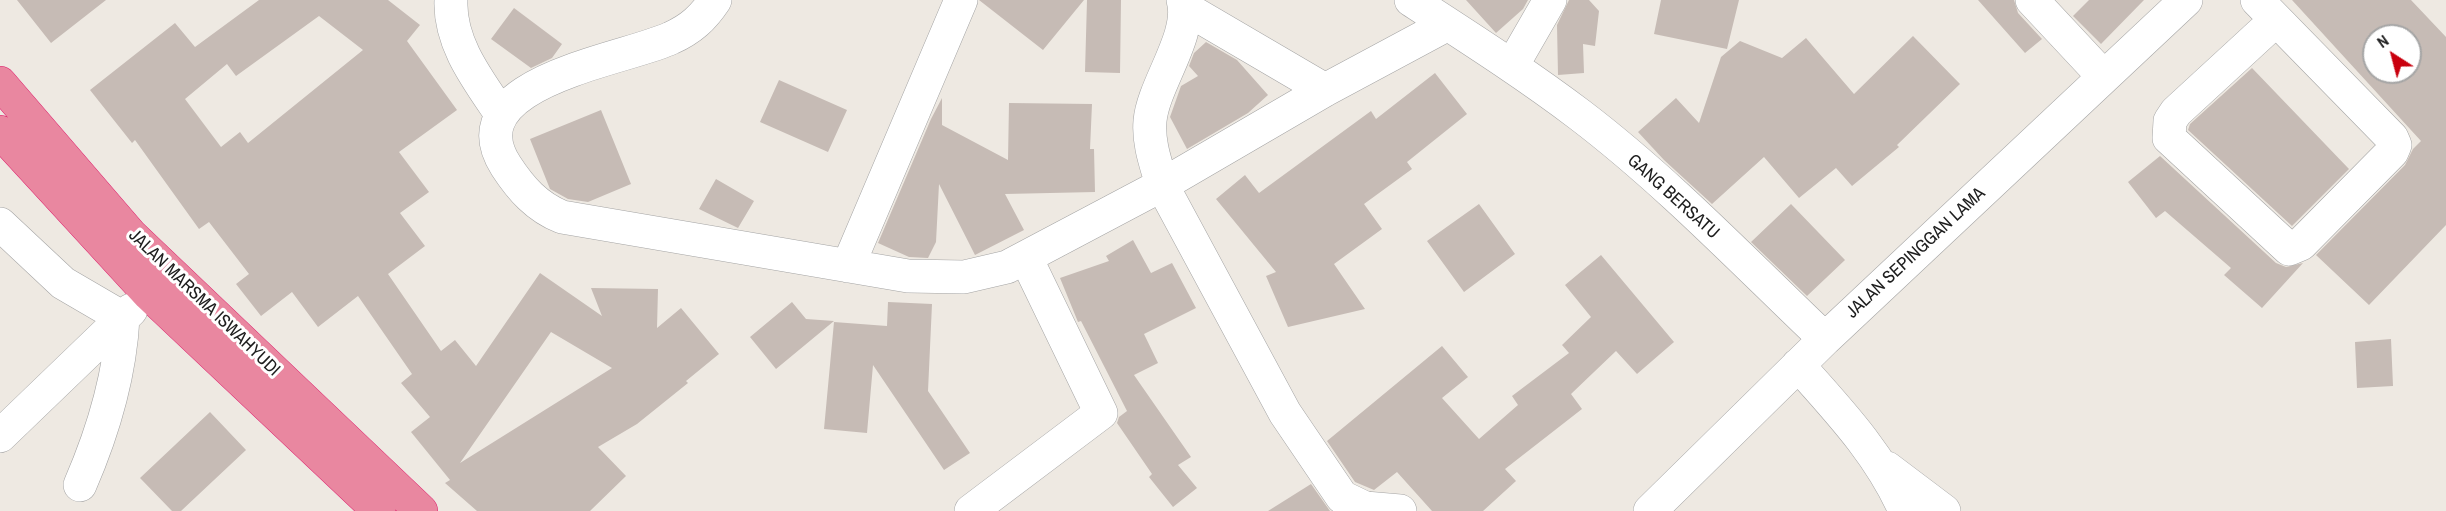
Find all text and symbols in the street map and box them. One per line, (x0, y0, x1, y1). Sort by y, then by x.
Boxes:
north arrow (2362, 24, 2422, 84)
text: N (2372, 29, 2393, 53)
street label: GANG BERSATU (1623, 150, 1723, 244)
street label: JALAN SEPINGGAN LAMA (1842, 183, 1990, 323)
street label: JALAN MARSMA ISWAHYUDI (124, 225, 284, 381)

